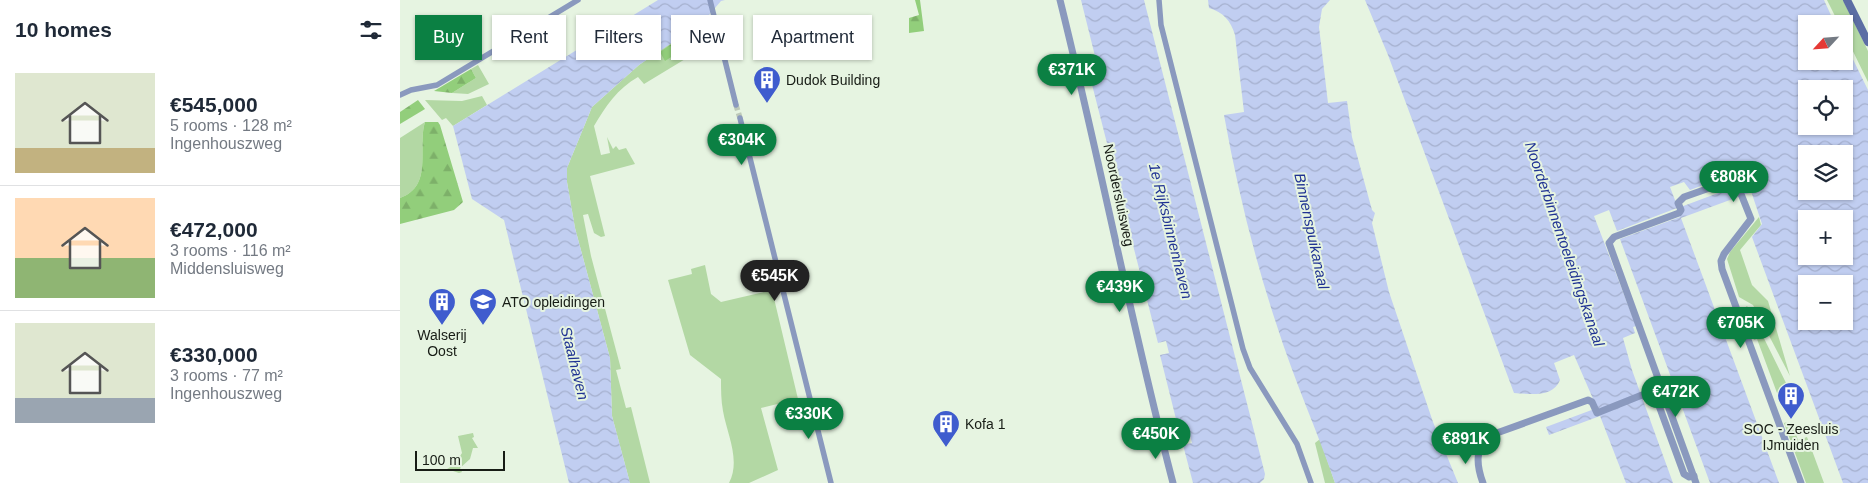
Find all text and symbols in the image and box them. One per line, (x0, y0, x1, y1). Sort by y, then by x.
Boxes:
chip: Buy (415, 15, 482, 60)
chip: Rent (492, 15, 566, 60)
chip: Filters (576, 15, 661, 60)
chip: New (671, 15, 743, 60)
chip: Apartment (753, 15, 872, 60)
north arrow (1798, 15, 1852, 70)
map controls (1798, 15, 1853, 330)
icon: filters (357, 16, 385, 44)
text: 10 homes (15, 18, 112, 41)
pin: €371K (1037, 54, 1107, 96)
text: €371K (1048, 61, 1096, 78)
building icon: Dudok Building (752, 65, 782, 104)
place label: Dudok Building (786, 72, 880, 88)
button: locate (1798, 80, 1853, 135)
icon: home (55, 93, 115, 153)
text: €545,000 (170, 93, 258, 116)
text: 5 rooms · 128 m² (170, 117, 292, 134)
pin: €304K (707, 124, 777, 166)
text: €304K (718, 131, 766, 148)
text: Ingenhouszweg (170, 135, 282, 152)
water label: Noorderbinnentoeleidingskanaal (1522, 140, 1608, 349)
street label: Noordersluisweg (1100, 142, 1138, 248)
button: layers (1798, 145, 1853, 200)
pin: €808K (1699, 160, 1769, 203)
water label: 1e Rijksbinnenhaven (1146, 161, 1196, 301)
text: €808K (1710, 168, 1758, 185)
water label: Binnenspuikanaal (1291, 171, 1333, 291)
button: + (1798, 210, 1853, 265)
icon: home (55, 218, 115, 278)
text: €472,000 (170, 218, 258, 241)
text: 3 rooms · 116 m² (170, 242, 291, 259)
text: Middensluisweg (170, 260, 284, 277)
pin: €545K (740, 260, 810, 302)
text: €545K (751, 267, 799, 284)
pin: €439K (1085, 270, 1155, 313)
button: − (1798, 275, 1853, 330)
text: €439K (1096, 278, 1144, 295)
building icon: Walserij Oost (427, 287, 457, 326)
school or university icon: ATO opleidingen (468, 287, 498, 326)
place label: ATO opleidingen (502, 294, 605, 310)
pin: €705K (1706, 306, 1776, 349)
text: €705K (1717, 314, 1765, 331)
water label: Staalhaven (558, 325, 592, 401)
place label: Walserij Oost (417, 327, 467, 359)
icon: home (55, 343, 115, 403)
text: €330,000 (170, 343, 258, 366)
text: 3 rooms · 77 m² (170, 367, 283, 384)
pin: €472K (1641, 376, 1711, 418)
building icon: SOC - Zeesluis IJmuiden (1776, 381, 1806, 420)
text: €472K (1652, 383, 1700, 400)
text: Ingenhouszweg (170, 385, 282, 402)
pin: €330K (774, 398, 844, 440)
text: €330K (785, 405, 833, 422)
building icon: Kofa 1 (931, 409, 961, 448)
place label: Kofa 1 (965, 416, 1006, 432)
pin: €450K (1121, 418, 1191, 460)
place label: SOC - Zeesluis IJmuiden (1744, 421, 1838, 453)
pin: €891K (1431, 422, 1501, 465)
text: €450K (1132, 425, 1180, 442)
text: €891K (1442, 430, 1490, 447)
scale bar (415, 448, 505, 471)
text: 100 m (422, 452, 461, 468)

